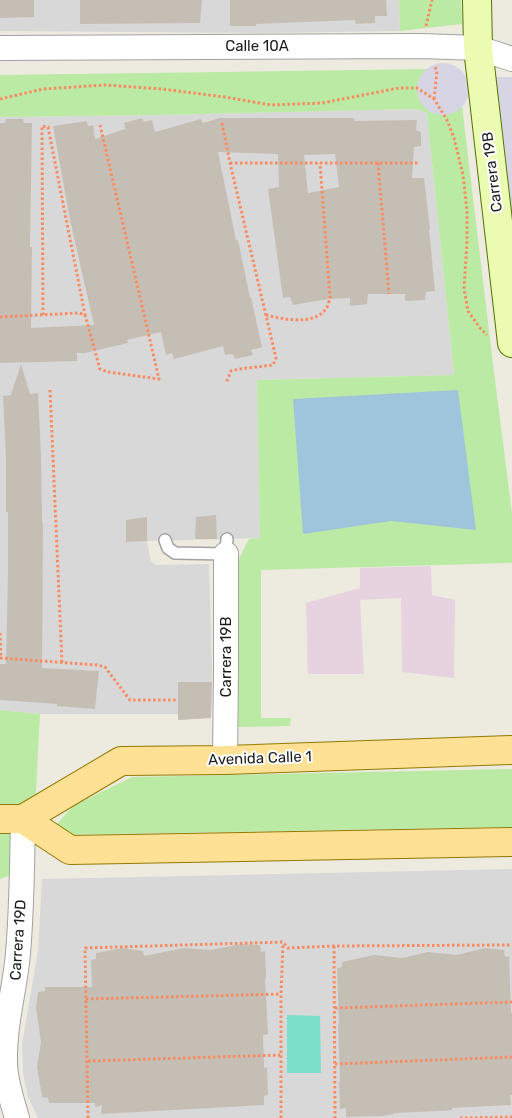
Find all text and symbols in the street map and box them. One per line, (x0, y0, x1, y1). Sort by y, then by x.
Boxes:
street label: Calle 10A (225, 37, 289, 55)
street label: Carrera 19B (478, 131, 506, 213)
street label: Carrera 19B (217, 617, 235, 697)
street label: Avenida Calle 1 (208, 747, 312, 769)
street label: Carrera 19D (6, 899, 30, 981)

